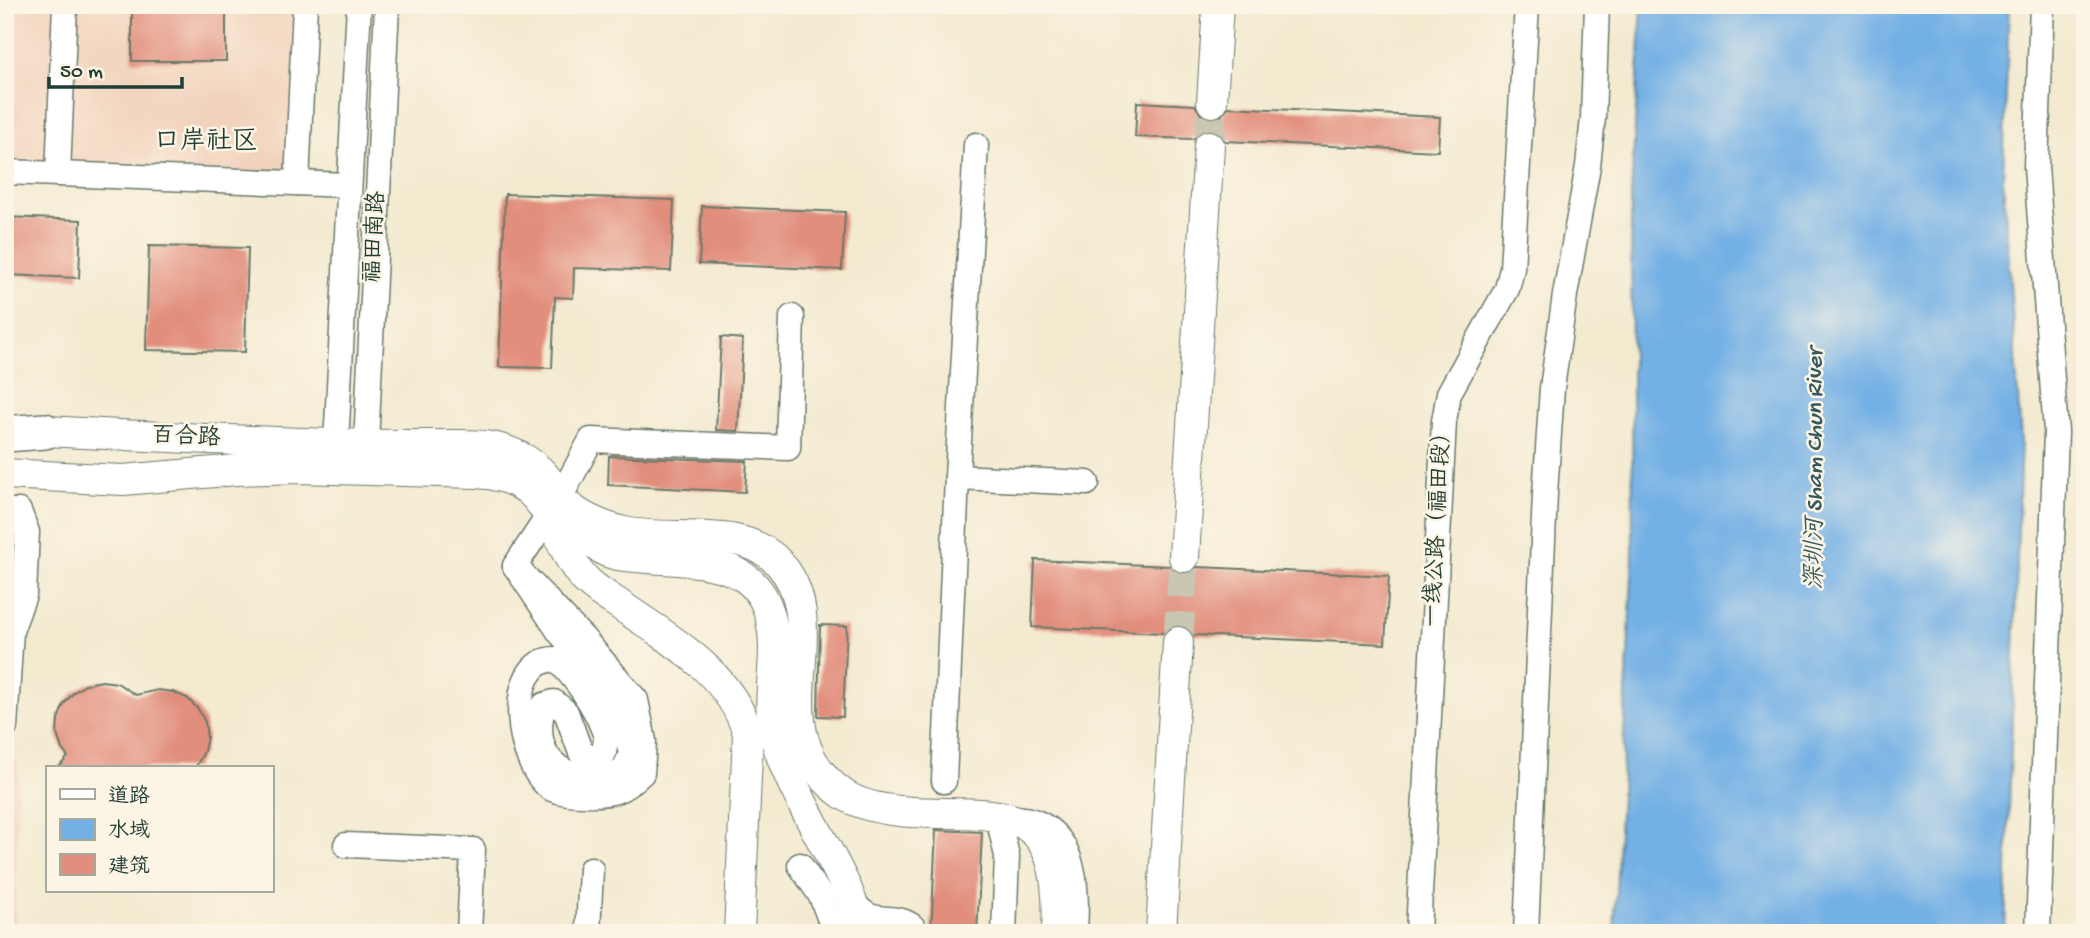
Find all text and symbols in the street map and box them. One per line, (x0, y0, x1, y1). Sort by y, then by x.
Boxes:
scale bar (49, 46, 182, 90)
text: 50 m (60, 61, 103, 86)
district label: 口岸社区 (154, 126, 258, 159)
street label: 福田南路 (359, 190, 392, 284)
water label: 深圳河 Sham Chun River (1802, 344, 1831, 590)
street label: 一线公路（福田段） (1419, 420, 1458, 628)
street label: 百合路 (151, 422, 221, 453)
legend (46, 766, 273, 892)
text: 道路 (108, 784, 150, 811)
text: 水域 (108, 818, 150, 845)
text: 建筑 (108, 855, 150, 881)

